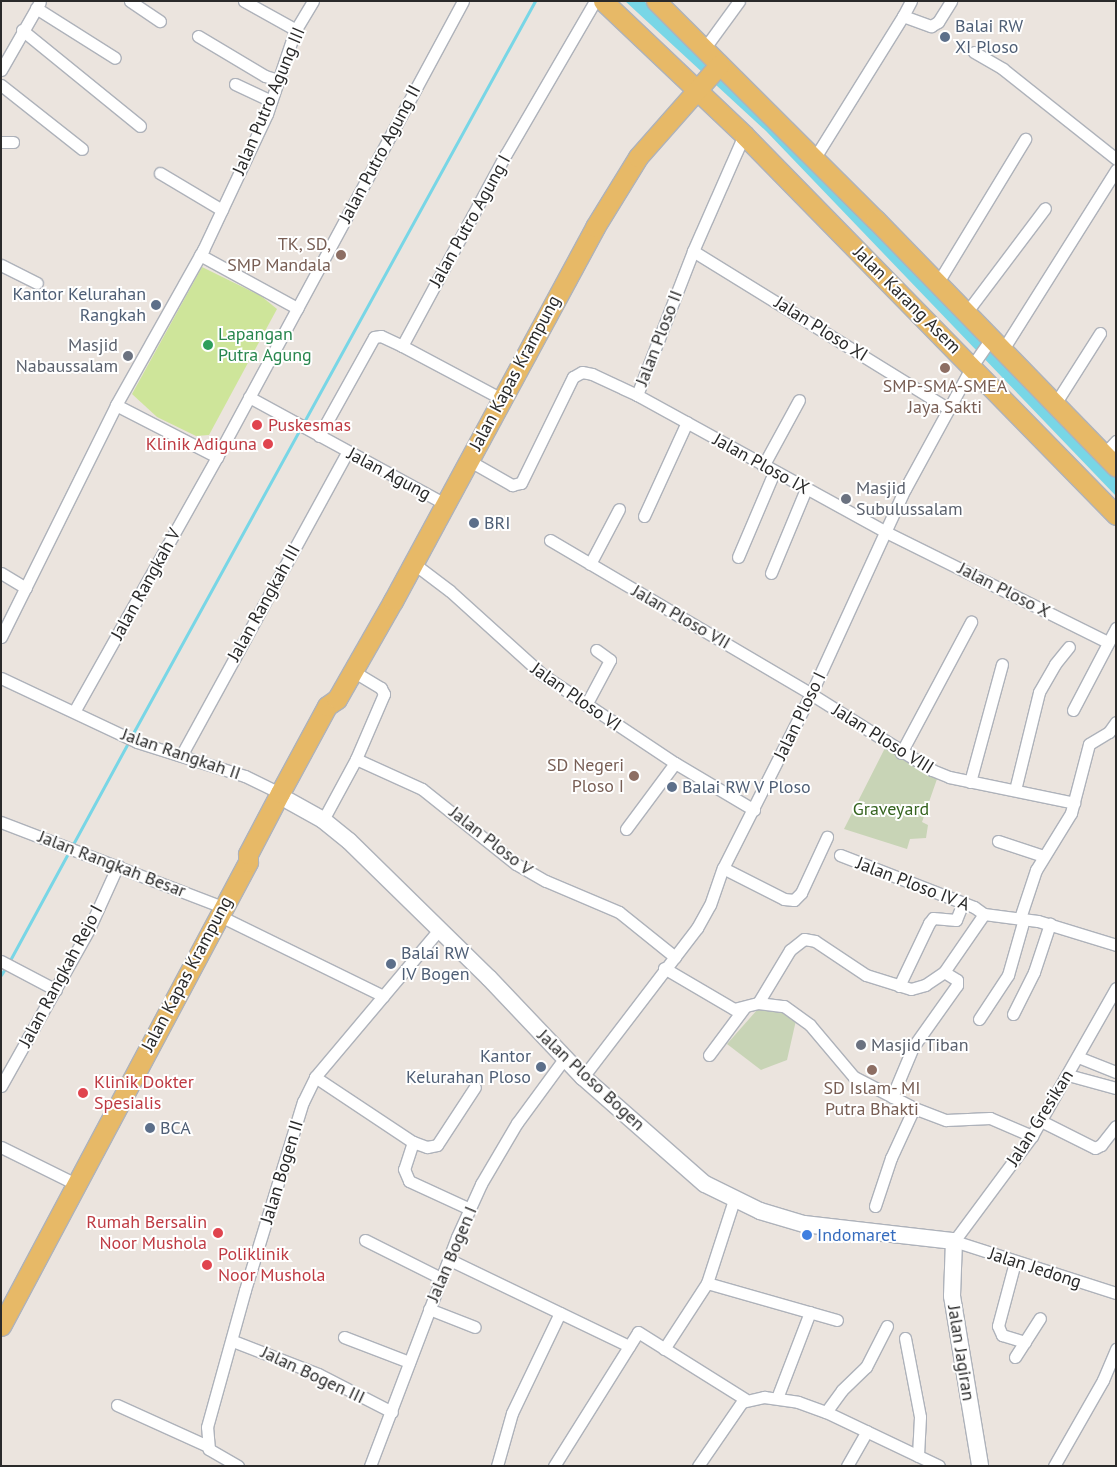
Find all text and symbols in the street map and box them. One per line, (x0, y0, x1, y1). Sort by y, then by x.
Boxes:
place label: Balai RW XI Ploso (955, 16, 1023, 58)
street label: Jalan Putro Agung III (228, 24, 310, 178)
marker: Balai RW XI Ploso (939, 31, 951, 43)
street label: Jalan Putro Agung II (334, 81, 426, 227)
street label: Jalan Putro Agung I (425, 151, 515, 291)
place label: TK, SD, SMP Mandala (227, 234, 331, 276)
street label: Jalan Karang Asem (849, 242, 965, 358)
marker: TK, SD, SMP Mandala (335, 249, 347, 261)
place label: Kantor Kelurahan Rangkah (12, 284, 146, 326)
street label: Jalan Ploso II (631, 287, 687, 389)
street label: Jalan Kapas Krampung (465, 292, 565, 454)
street label: Jalan Ploso XI (770, 292, 872, 366)
marker: Kantor Kelurahan Rangkah (150, 299, 162, 311)
place label: Lapangan Putra Agung (218, 324, 312, 366)
place label: Masjid Nabaussalam (16, 335, 118, 378)
marker: Lapangan Putra Agung (202, 339, 214, 351)
marker: Masjid Nabaussalam (122, 350, 134, 362)
marker: SMP-SMA-SMEA Jaya Sakti (939, 362, 951, 374)
place label: SMP-SMA-SMEA Jaya Sakti (883, 376, 1007, 418)
place label: Puskesmas (268, 414, 351, 436)
marker: Puskesmas (250, 418, 264, 432)
street label: Jalan Ploso IX (709, 429, 813, 499)
place label: Klinik Adiguna (145, 433, 257, 455)
marker: Klinik Adiguna (261, 437, 275, 451)
street label: Jalan Agung (343, 443, 435, 505)
place label: Masjid Subulussalam (856, 478, 963, 520)
marker: Masjid Subulussalam (840, 493, 852, 505)
place label: BRI (484, 512, 510, 534)
marker: BRI (468, 517, 480, 529)
street label: Jalan Rangkah V (106, 524, 186, 644)
street label: Jalan Rangkah III (223, 541, 305, 665)
street label: Jalan Ploso X (954, 557, 1054, 623)
street label: Jalan Ploso VII (628, 580, 734, 654)
street label: Jalan Ploso VI (527, 658, 625, 736)
street label: Jalan Ploso I (769, 668, 831, 764)
street label: Jalan Ploso VIII (828, 699, 938, 779)
street label: Jalan Rangkah II (119, 723, 243, 785)
place label: SD Negeri Ploso I (547, 755, 624, 798)
marker: SD Negeri Ploso I (628, 770, 640, 782)
place label: Balai RW V Ploso (682, 776, 812, 798)
marker: Balai RW V Ploso (666, 781, 678, 793)
park label: Graveyard (853, 798, 929, 820)
street label: Jalan Ploso V (445, 802, 537, 880)
street label: Jalan Rangkah Besar (35, 826, 189, 902)
street label: Jalan Ploso IV A (853, 852, 973, 916)
street label: Jalan Kapas Krampung (137, 893, 237, 1055)
street label: Jalan Rangkah Rejo I (14, 901, 108, 1051)
place label: Balai RW IV Bogen (401, 943, 470, 986)
marker: Balai RW IV Bogen (385, 958, 397, 970)
street label: Jalan Ploso Bogen (533, 1025, 649, 1135)
place label: Masjid Tiban (871, 1034, 969, 1056)
marker: Masjid Tiban (855, 1039, 867, 1051)
place label: Kantor Kelurahan Ploso (406, 1046, 531, 1088)
marker: Kantor Kelurahan Ploso (535, 1061, 547, 1073)
marker: SD Islam- MI Putra Bhakti (866, 1064, 878, 1076)
street label: Jalan Gresikan (1002, 1066, 1078, 1170)
place label: Klinik Dokter Spesialis (94, 1072, 194, 1114)
place label: SD Islam- MI Putra Bhakti (823, 1078, 921, 1120)
marker: Klinik Dokter Spesialis (76, 1086, 90, 1100)
place label: BCA (160, 1117, 191, 1139)
street label: Jalan Bogen II (256, 1118, 308, 1226)
marker: BCA (144, 1122, 156, 1134)
street label: Jalan Bogen I (422, 1203, 482, 1305)
place label: Rumah Bersalin Noor Mushola (86, 1212, 207, 1254)
place label: Indomaret (817, 1224, 896, 1246)
marker: Rumah Bersalin Noor Mushola (211, 1226, 225, 1240)
marker: Indomaret (801, 1229, 813, 1241)
street label: Jalan Jedong (986, 1243, 1084, 1293)
place label: Poliklinik Noor Mushola (218, 1244, 326, 1286)
marker: Poliklinik Noor Mushola (200, 1258, 214, 1272)
street label: Jalan Jagiran (943, 1304, 979, 1402)
street label: Jalan Bogen III (258, 1341, 368, 1409)

